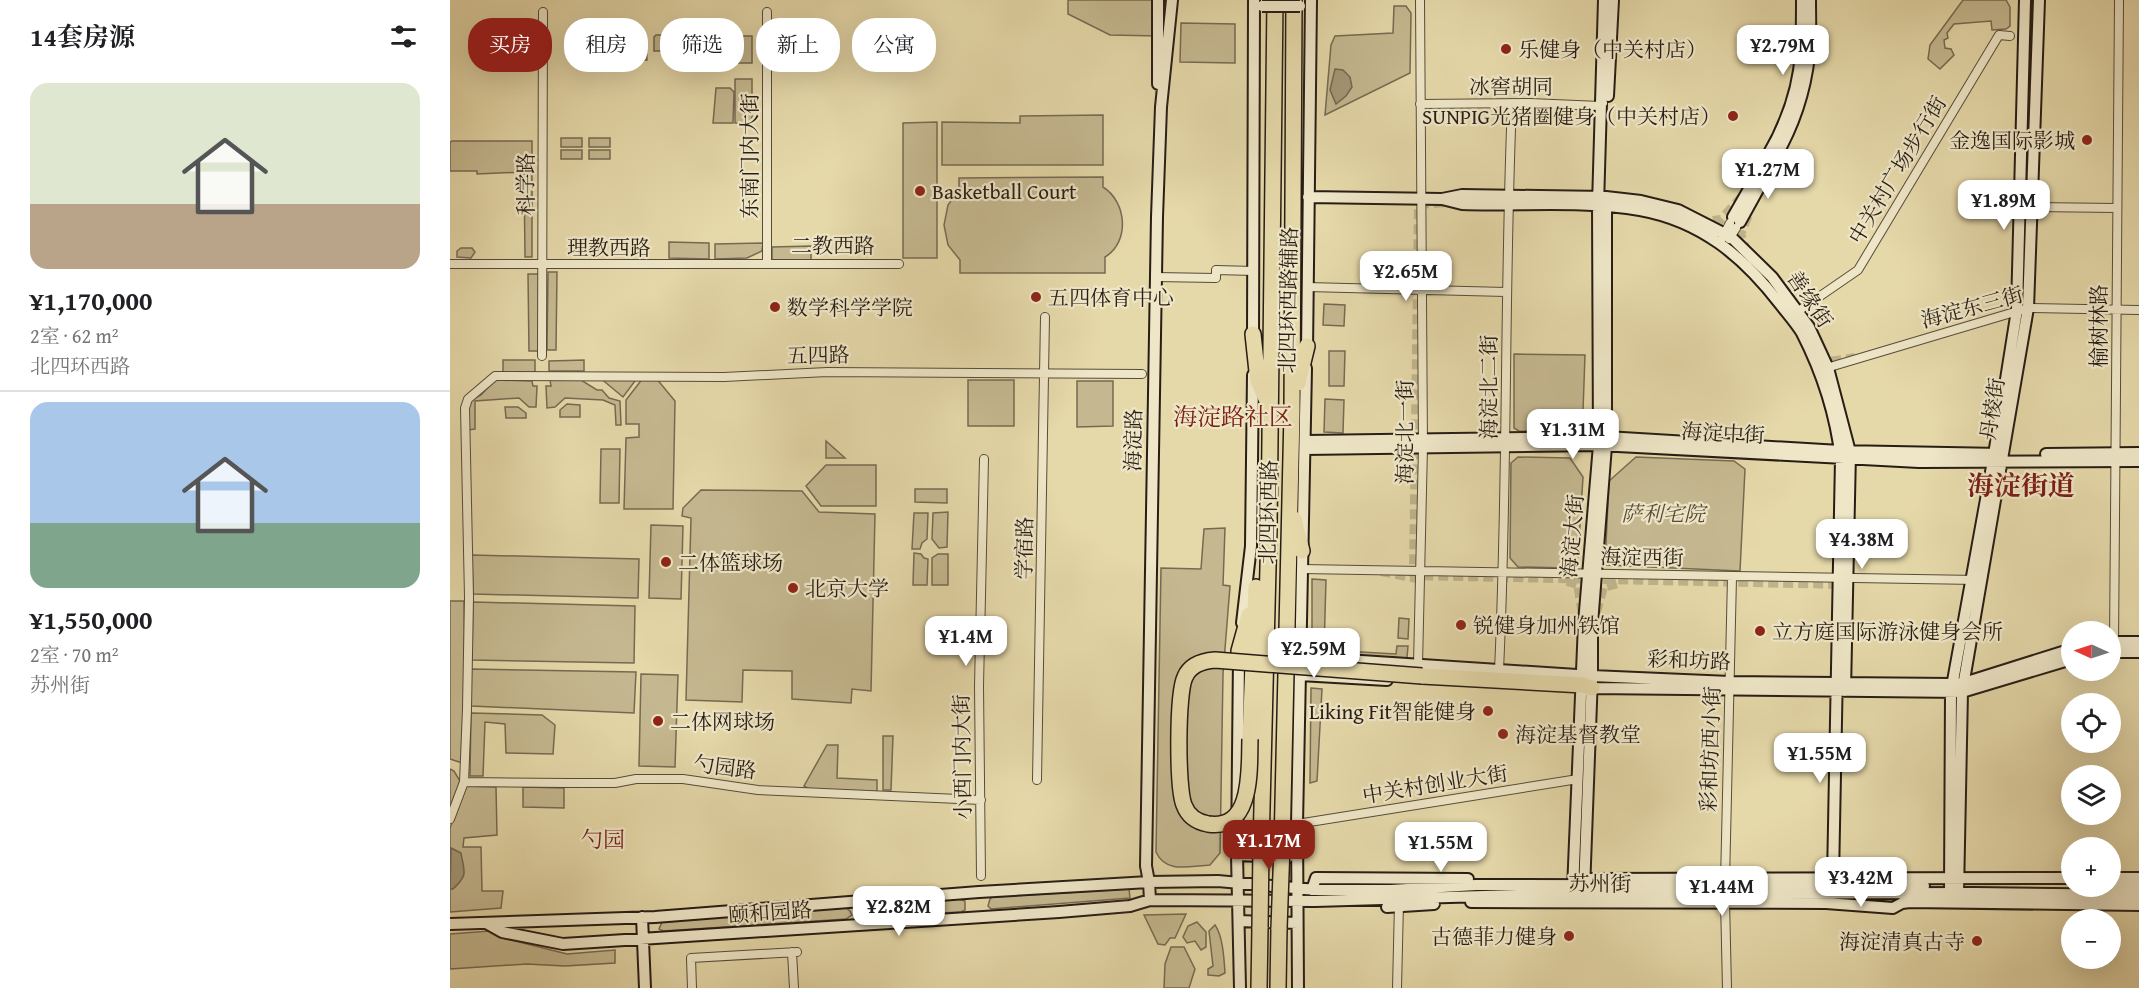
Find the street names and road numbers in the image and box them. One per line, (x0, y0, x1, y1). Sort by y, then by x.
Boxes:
street label: 冰窖胡同 (1469, 71, 1553, 102)
street label: 中关村广场步行街 (1840, 90, 1954, 250)
street label: 东南门内大街 (734, 93, 765, 219)
street label: 科学路 (510, 153, 541, 216)
street label: 北四环西路辅路 (1271, 226, 1305, 374)
street label: 二教西路 (791, 230, 875, 261)
street label: 理教西路 (567, 232, 651, 263)
street label: 善缘街 (1780, 264, 1840, 334)
street label: 海淀东三街 (1917, 278, 2027, 336)
street label: 榆树林路 (2083, 284, 2114, 368)
street label: 海淀北二街 (1473, 335, 1504, 440)
street label: 五四路 (786, 339, 850, 371)
street label: 丹棱街 (1972, 375, 2012, 443)
street label: 海淀北一街 (1389, 380, 1420, 485)
street label: 海淀路 (1117, 408, 1149, 472)
street label: 海淀中街 (1680, 415, 1766, 451)
street label: 北四环西路 (1252, 459, 1284, 565)
street label: 海淀大街 (1553, 493, 1591, 579)
street label: 学宿路 (1008, 516, 1040, 580)
street label: 海淀西街 (1600, 541, 1684, 573)
street label: 彩和坊路 (1646, 643, 1732, 677)
street label: 彩和坊西小街 (1692, 685, 1728, 813)
street label: 小西门内大街 (945, 694, 979, 820)
street label: 勺园路 (692, 748, 758, 786)
street label: 中关村创业大街 (1360, 757, 1510, 811)
street label: 苏州街 (1569, 868, 1632, 899)
street label: 颐和园路 (727, 894, 813, 930)

